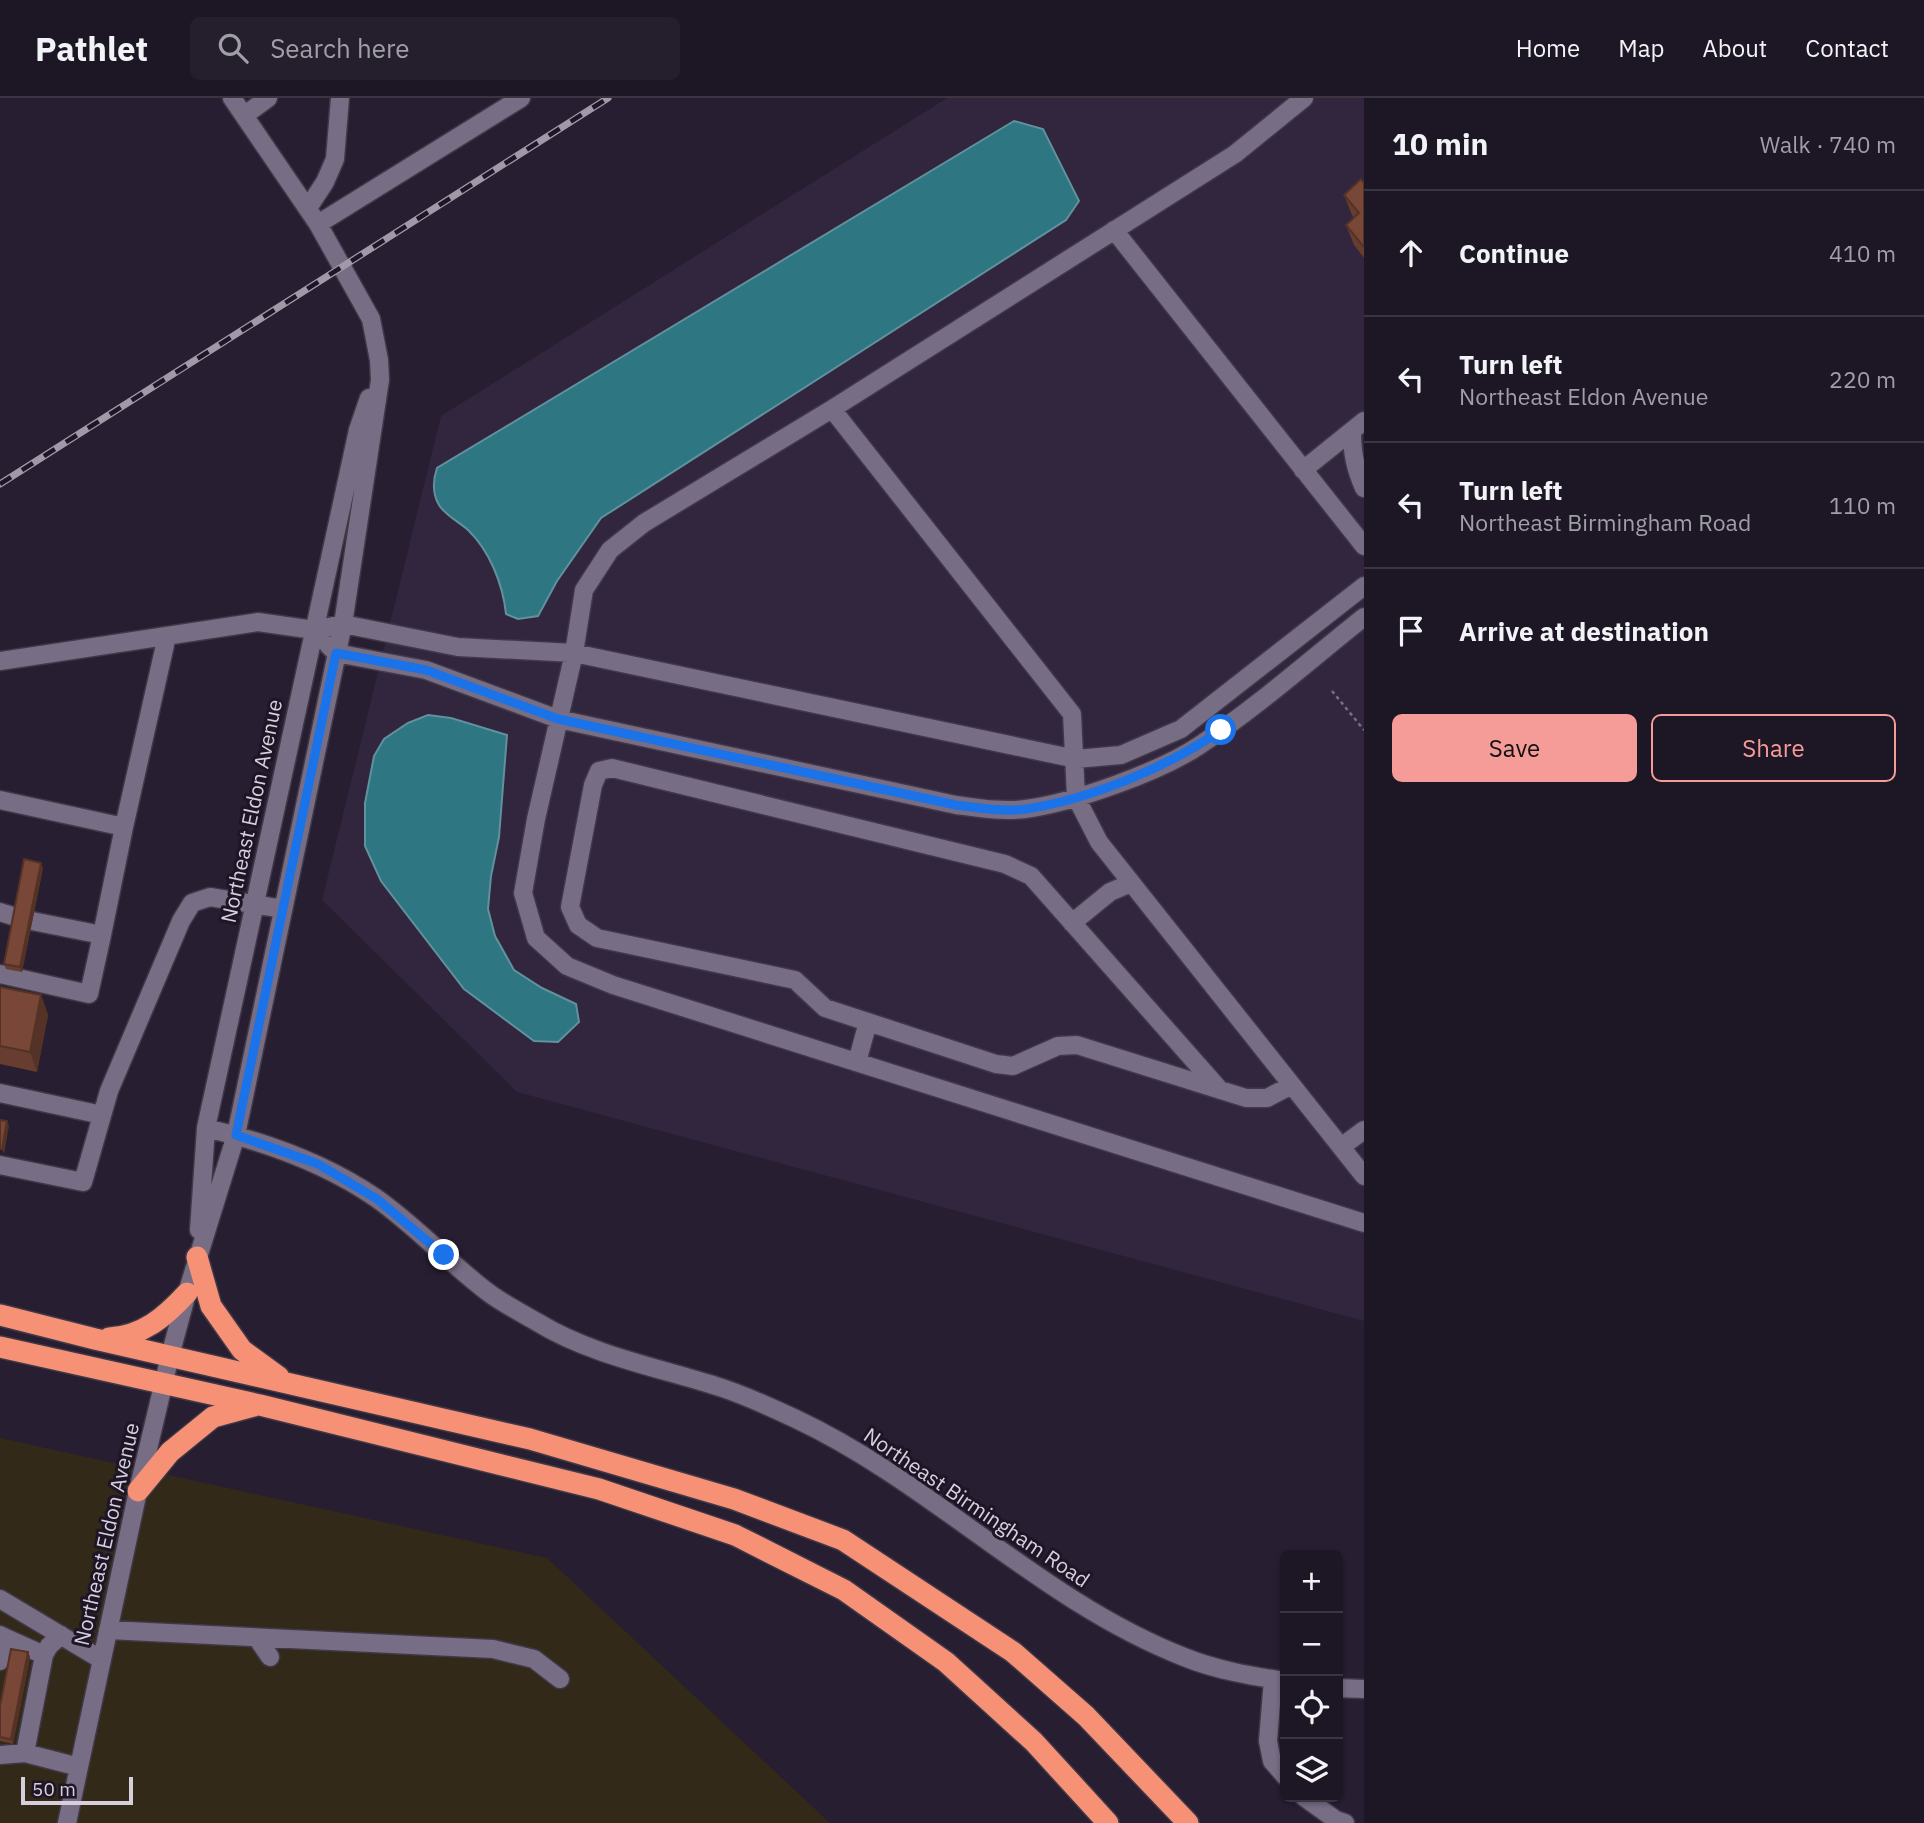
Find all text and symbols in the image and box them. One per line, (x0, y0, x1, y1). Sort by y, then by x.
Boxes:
search box (190, 17, 680, 80)
text: Pathlet (35, 27, 148, 70)
icon: search (214, 29, 252, 67)
text: Search here (270, 31, 410, 65)
text: Home (1516, 32, 1580, 64)
text: Map (1618, 32, 1664, 64)
text: About (1702, 32, 1767, 64)
text: Contact (1805, 32, 1889, 64)
text: 10 min (1392, 124, 1488, 163)
text: Walk · 740 m (1760, 129, 1896, 159)
icon: ahead (1392, 234, 1430, 272)
text: Continue (1459, 236, 1569, 270)
text: 410 m (1829, 238, 1896, 268)
text: Turn left (1459, 347, 1562, 381)
icon: left (1392, 360, 1430, 398)
text: 220 m (1829, 364, 1896, 394)
text: Northeast Eldon Avenue (1459, 381, 1708, 411)
text: Turn left (1459, 473, 1562, 507)
icon: left (1392, 486, 1430, 524)
text: 110 m (1829, 490, 1896, 520)
text: Northeast Birmingham Road (1459, 507, 1751, 537)
icon: arrive (1392, 612, 1430, 650)
text: Arrive at destination (1459, 614, 1709, 648)
street label: Northeast Eldon Avenue (214, 697, 288, 925)
route start (1205, 714, 1236, 745)
button: Save (1392, 714, 1637, 782)
button: Share (1651, 714, 1896, 782)
route end (428, 1239, 459, 1270)
street label: Northeast Eldon Avenue (67, 1420, 145, 1648)
street label: Northeast Birmingham Road (859, 1421, 1095, 1593)
map controls (1280, 1550, 1343, 1802)
button: + (1280, 1550, 1343, 1613)
button: − (1280, 1613, 1343, 1676)
button: locate (1280, 1676, 1343, 1739)
button: layers (1280, 1739, 1343, 1802)
scale bar (21, 1774, 133, 1806)
text: 50 m (32, 1777, 76, 1801)

